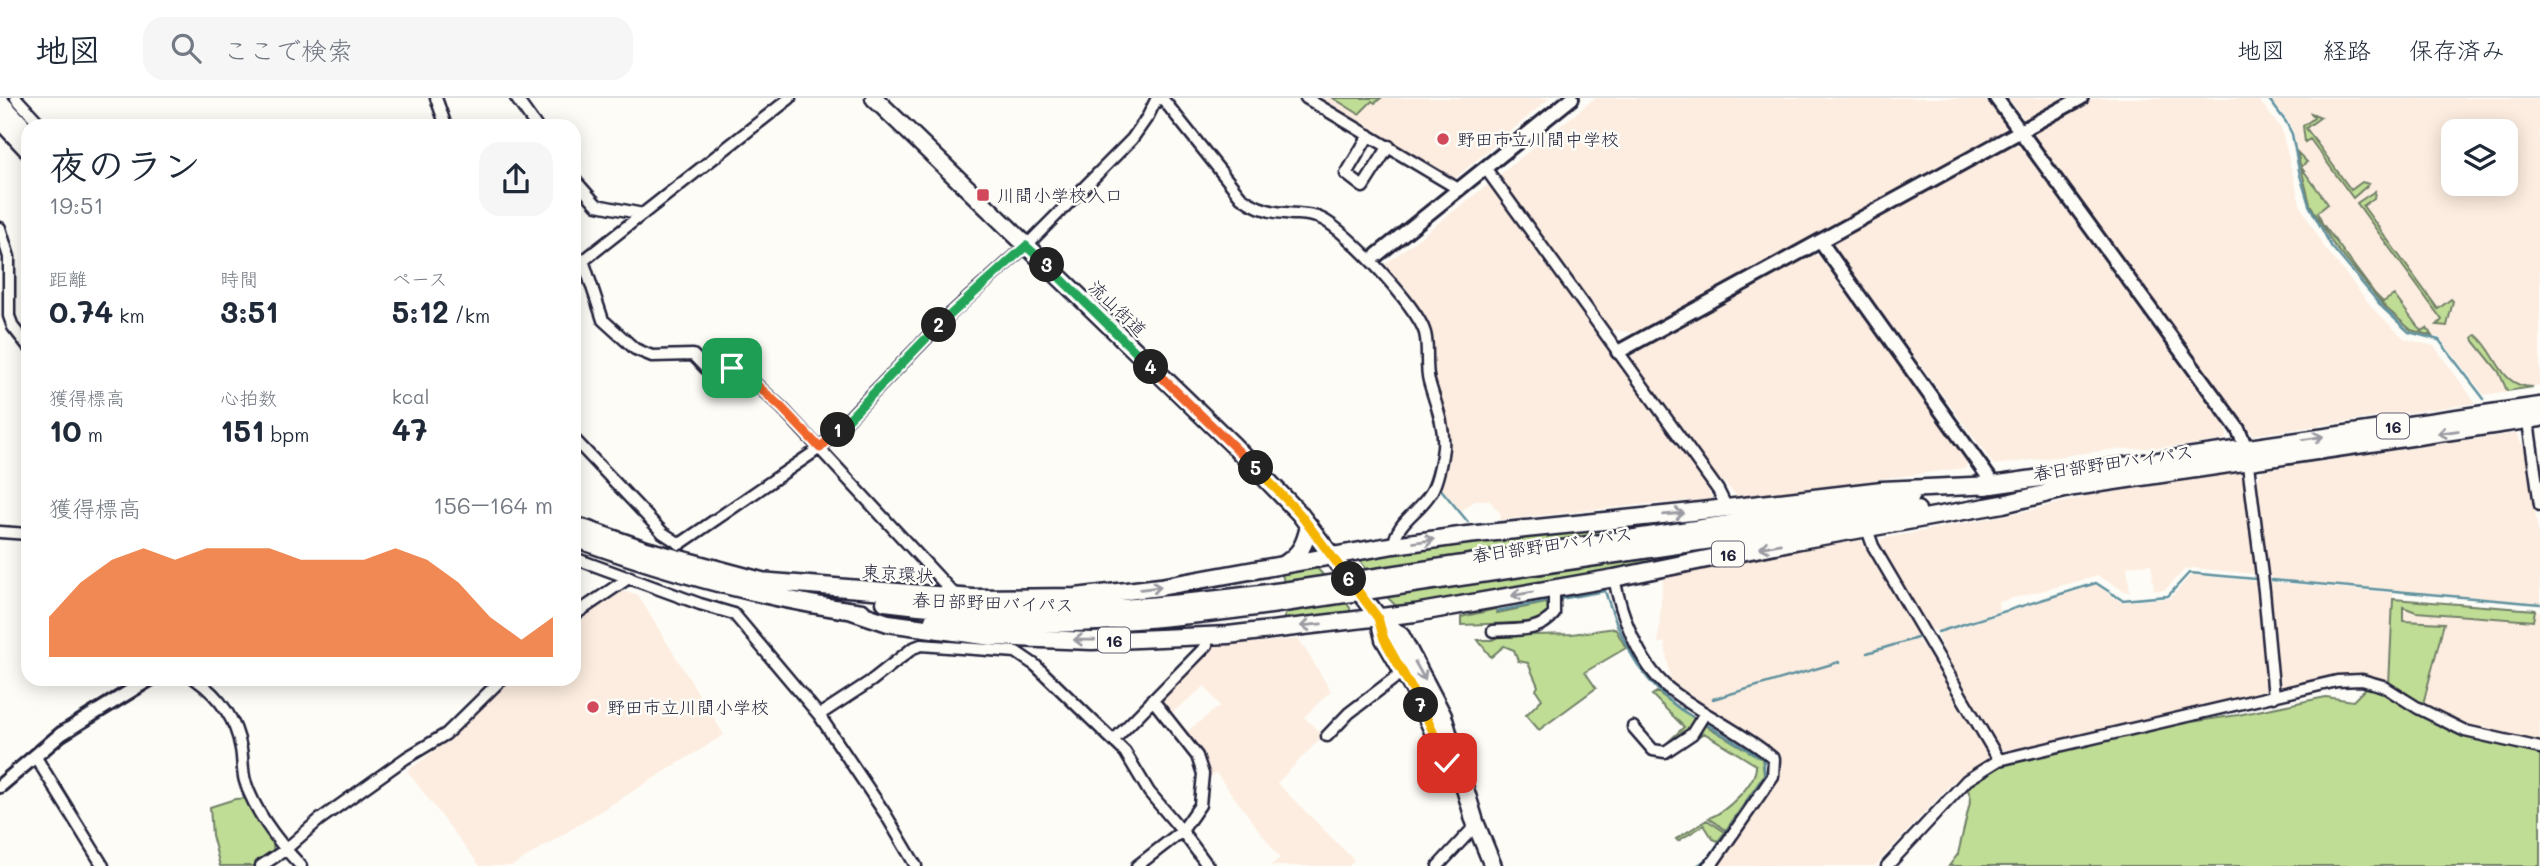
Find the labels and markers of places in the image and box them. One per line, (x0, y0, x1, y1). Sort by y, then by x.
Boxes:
place label: 野田市立川間中学校 (1457, 127, 1619, 151)
marker: 野田市立川間中学校 (1435, 131, 1451, 147)
place label: 川間小学校入口 (997, 183, 1123, 207)
marker: 川間小学校入口 (975, 187, 991, 203)
pin: 3 (1030, 248, 1064, 282)
pin: 2 (922, 308, 956, 342)
pin (702, 338, 762, 398)
pin: 4 (1134, 350, 1168, 384)
pin: 1 (820, 412, 856, 448)
pin: 5 (1238, 450, 1274, 486)
pin: 6 (1332, 561, 1366, 596)
pin: 7 (1404, 688, 1438, 722)
place label: 野田市立川間小学校 (607, 695, 769, 719)
marker: 野田市立川間小学校 (585, 699, 601, 715)
pin (1417, 733, 1477, 793)

